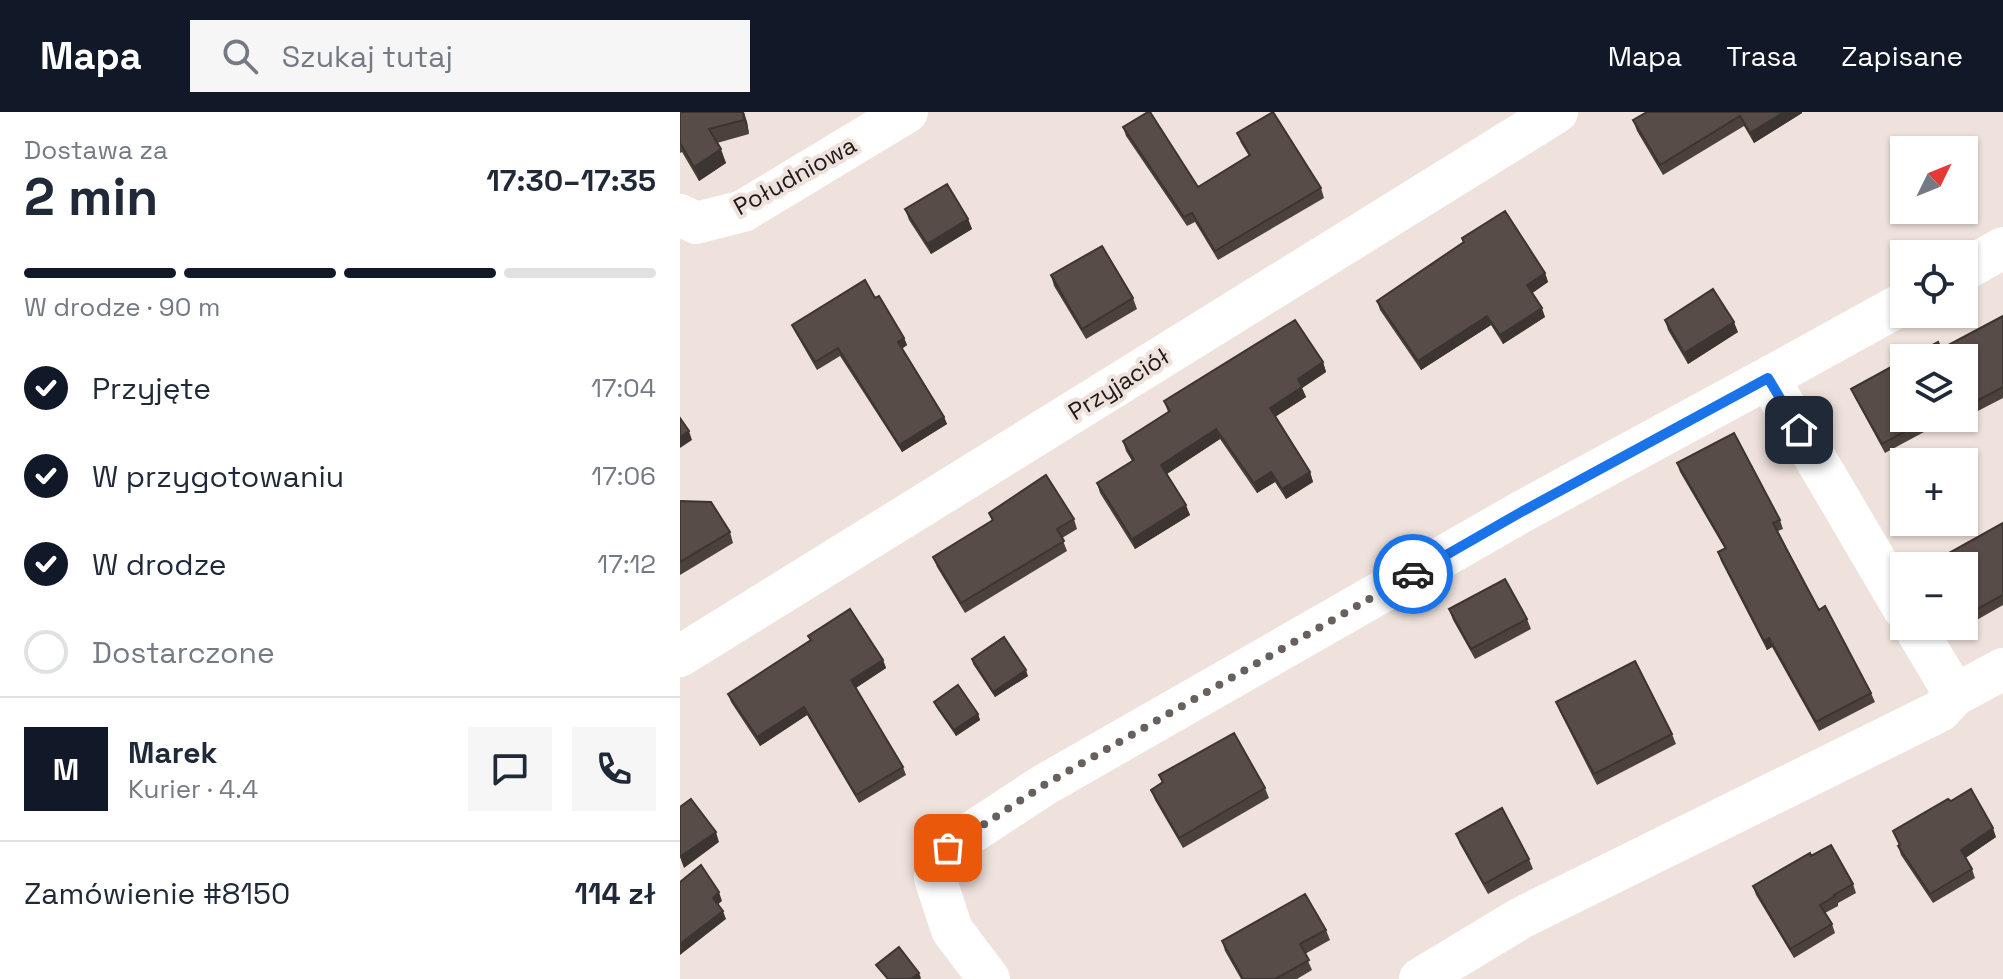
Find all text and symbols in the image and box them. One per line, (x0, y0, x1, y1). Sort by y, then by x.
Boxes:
search box (190, 20, 750, 92)
text: Mapa (40, 32, 142, 80)
icon: search (218, 34, 262, 78)
text: Szukaj tutaj (282, 37, 453, 76)
text: Mapa (1608, 38, 1682, 74)
text: Trasa (1726, 38, 1797, 74)
text: Zapisane (1841, 38, 1963, 74)
street label: Południowa (728, 129, 862, 222)
text: Dostawa za (24, 133, 168, 167)
north arrow (1890, 136, 1978, 224)
map controls (1890, 136, 1978, 640)
text: 17:30–17:35 (486, 161, 656, 200)
text: 2 min (24, 164, 158, 230)
button: locate (1890, 240, 1978, 328)
text: W drodze · 90 m (24, 290, 220, 324)
street label: Przyjaciół (1062, 340, 1175, 427)
button: layers (1890, 344, 1978, 432)
icon: check (24, 366, 68, 410)
text: Przyjęte (92, 369, 211, 408)
text: 17:04 (591, 371, 656, 405)
pin (1765, 396, 1833, 464)
icon: home (1777, 408, 1821, 452)
button: + (1890, 448, 1978, 536)
icon: check (24, 454, 68, 498)
text: W przygotowaniu (92, 457, 344, 496)
text: 17:06 (591, 459, 656, 493)
courier (1373, 534, 1453, 614)
icon: check (24, 542, 68, 586)
text: W drodze (92, 545, 227, 584)
text: 17:12 (597, 547, 656, 581)
icon: car (1391, 552, 1435, 596)
button: − (1890, 552, 1978, 640)
text: Dostarczone (92, 633, 275, 672)
button: chat (468, 727, 552, 811)
button: phone (572, 727, 656, 811)
text: Marek (128, 733, 217, 772)
text: M (53, 750, 79, 789)
text: Kurier · 4.4 (128, 772, 258, 806)
pin (914, 814, 982, 882)
icon: bag (926, 826, 970, 870)
text: Zamówienie #8150 (24, 874, 290, 913)
text: 114 zł (574, 874, 656, 913)

